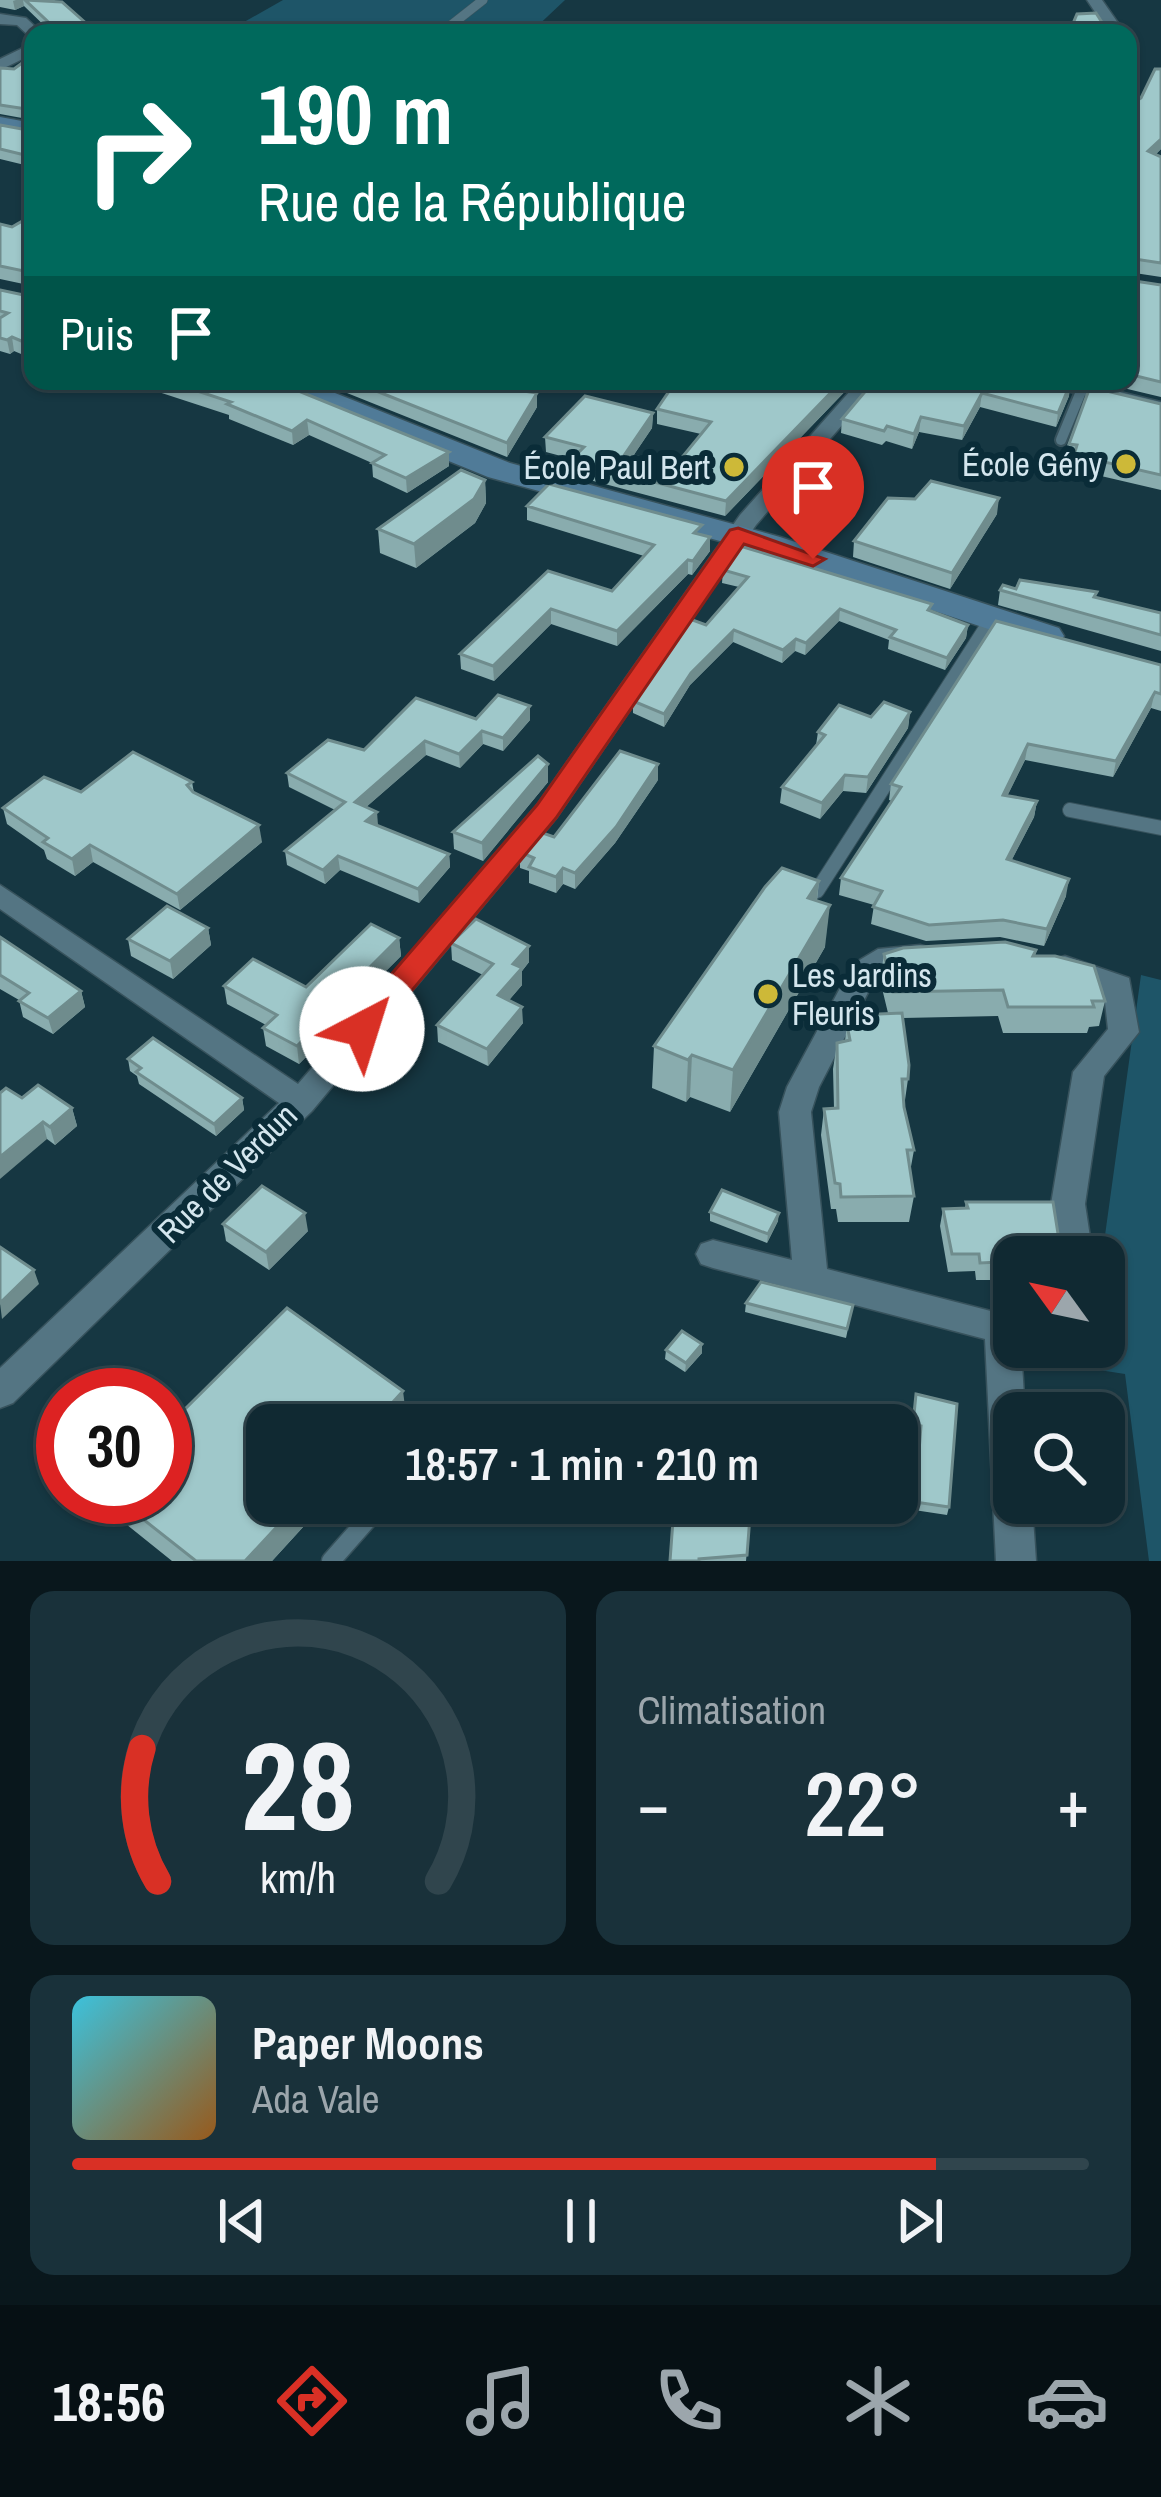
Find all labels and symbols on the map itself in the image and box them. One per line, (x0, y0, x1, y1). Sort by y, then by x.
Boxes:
pin (762, 436, 864, 559)
place label: École Gény (962, 442, 1102, 486)
place label: École Paul Bert (523, 445, 710, 489)
marker: École Gény (1113, 451, 1139, 477)
marker: École Paul Bert (721, 454, 747, 480)
place label: Les Jardins Fleuris (792, 953, 932, 1035)
position arrow (299, 966, 425, 1092)
marker: Les Jardins Fleuris (755, 981, 781, 1007)
street label: Rue de Verdun (148, 1094, 306, 1252)
north arrow (993, 1236, 1125, 1368)
speed limit sign: 30 (36, 1368, 192, 1524)

